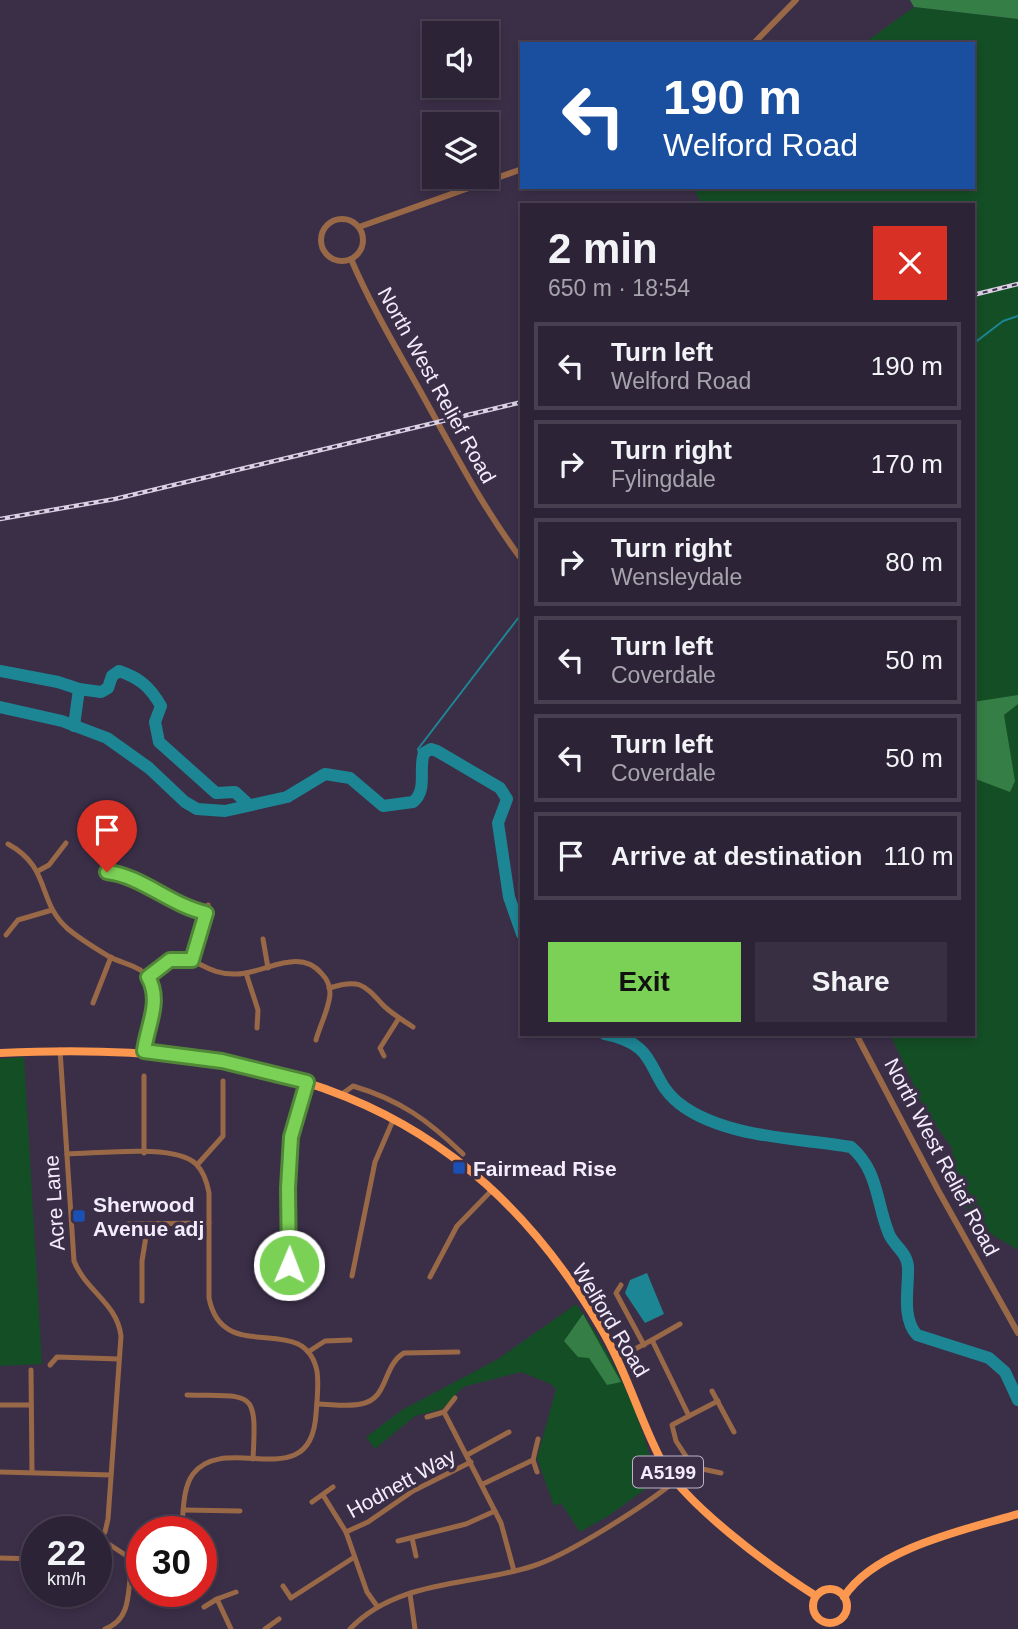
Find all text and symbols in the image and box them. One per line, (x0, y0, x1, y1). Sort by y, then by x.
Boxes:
map controls (422, 21, 499, 189)
button: sound (422, 21, 499, 98)
icon: left (548, 70, 639, 161)
text: 190 m (663, 70, 802, 124)
button: layers (422, 112, 499, 189)
text: Welford Road (663, 127, 858, 163)
text: 2 min (548, 225, 658, 272)
button: close (873, 226, 947, 300)
text: 650 m · 18:54 (548, 275, 690, 301)
street label: North West Relief Road (374, 283, 500, 487)
text: Turn left (611, 337, 713, 367)
icon: left (552, 347, 590, 385)
text: 190 m (871, 351, 943, 381)
text: Welford Road (611, 368, 751, 394)
text: Turn right (611, 435, 732, 465)
icon: right (552, 445, 590, 483)
text: 170 m (871, 449, 943, 479)
text: Fylingdale (611, 466, 716, 492)
text: Turn right (611, 533, 732, 563)
icon: right (552, 543, 590, 581)
text: 80 m (885, 547, 943, 577)
text: Wensleydale (611, 564, 742, 590)
text: Turn left (611, 631, 713, 661)
icon: left (552, 641, 590, 679)
text: 50 m (885, 645, 943, 675)
text: Coverdale (611, 662, 716, 688)
text: Turn left (611, 729, 713, 759)
icon: left (552, 739, 590, 777)
text: 50 m (885, 743, 943, 773)
text: Coverdale (611, 760, 716, 786)
pin (77, 800, 137, 872)
icon: arrive (88, 811, 126, 849)
icon: arrive (552, 837, 590, 875)
text: Arrive at destination (611, 841, 862, 871)
text: 110 m (883, 841, 954, 871)
button: Exit (548, 942, 741, 1022)
button: Share (755, 942, 947, 1022)
street label: North West Relief Road (880, 1054, 1004, 1260)
street label: Acre Lane (39, 1154, 69, 1252)
place label: Fairmead Rise (473, 1157, 617, 1180)
marker: Fairmead Rise (451, 1160, 467, 1176)
place label: Sherwood Avenue adj (93, 1193, 204, 1240)
marker: Sherwood Avenue adj (71, 1208, 87, 1224)
position arrow (252, 1228, 326, 1302)
street label: Welford Road (568, 1259, 654, 1381)
street label: Hodnett Way (343, 1443, 460, 1522)
road number: A5199 (633, 1456, 703, 1488)
speed limit sign: 30 (126, 1516, 217, 1607)
text: 22 (47, 1533, 86, 1572)
text: km/h (47, 1569, 86, 1589)

